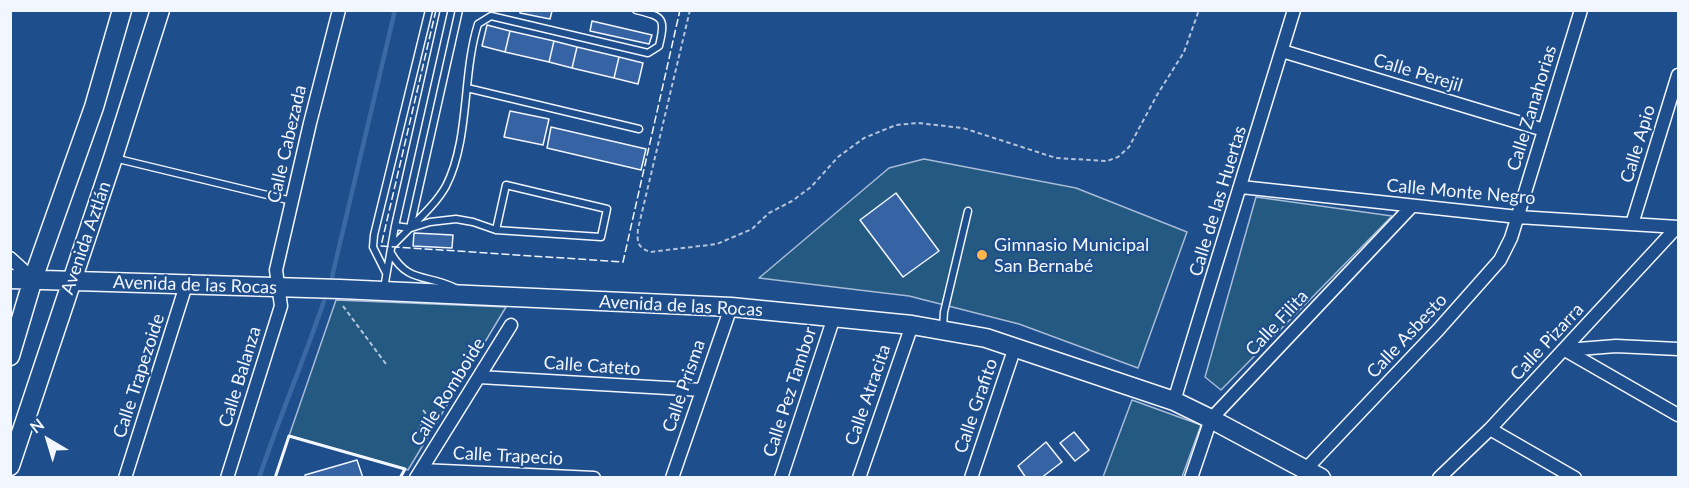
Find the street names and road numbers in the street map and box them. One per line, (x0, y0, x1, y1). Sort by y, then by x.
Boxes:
street label: Calle Zanahorias (1503, 43, 1561, 173)
street label: Calle Perejil (1371, 49, 1465, 97)
street label: Calle Cabezada (263, 83, 311, 205)
street label: Calle Apio (1616, 102, 1660, 186)
street label: Calle de las Huertas (1185, 123, 1251, 279)
street label: Calle Monte Negro (1386, 175, 1536, 209)
street label: Avenida Aztlán (57, 179, 115, 297)
street label: Avenida de las Rocas (113, 271, 277, 299)
street label: Calle Filita (1241, 286, 1313, 360)
street label: Calle Asbesto (1362, 289, 1452, 383)
street label: Avenida de las Rocas (599, 291, 763, 321)
street label: Calle Pizarra (1506, 299, 1588, 385)
street label: Calle Trapezoide (109, 311, 169, 441)
street label: Calle Balanza (214, 324, 266, 430)
street label: Calle Pez Tambor (759, 324, 821, 460)
street label: Calle Romboide (406, 334, 490, 450)
street label: Calle Prisma (658, 337, 710, 435)
street label: Calle Atracita (841, 342, 895, 448)
street label: Calle Cateto (543, 352, 641, 380)
street label: Calle Grafito (950, 356, 1002, 456)
street label: Calle Trapecio (452, 442, 564, 470)

